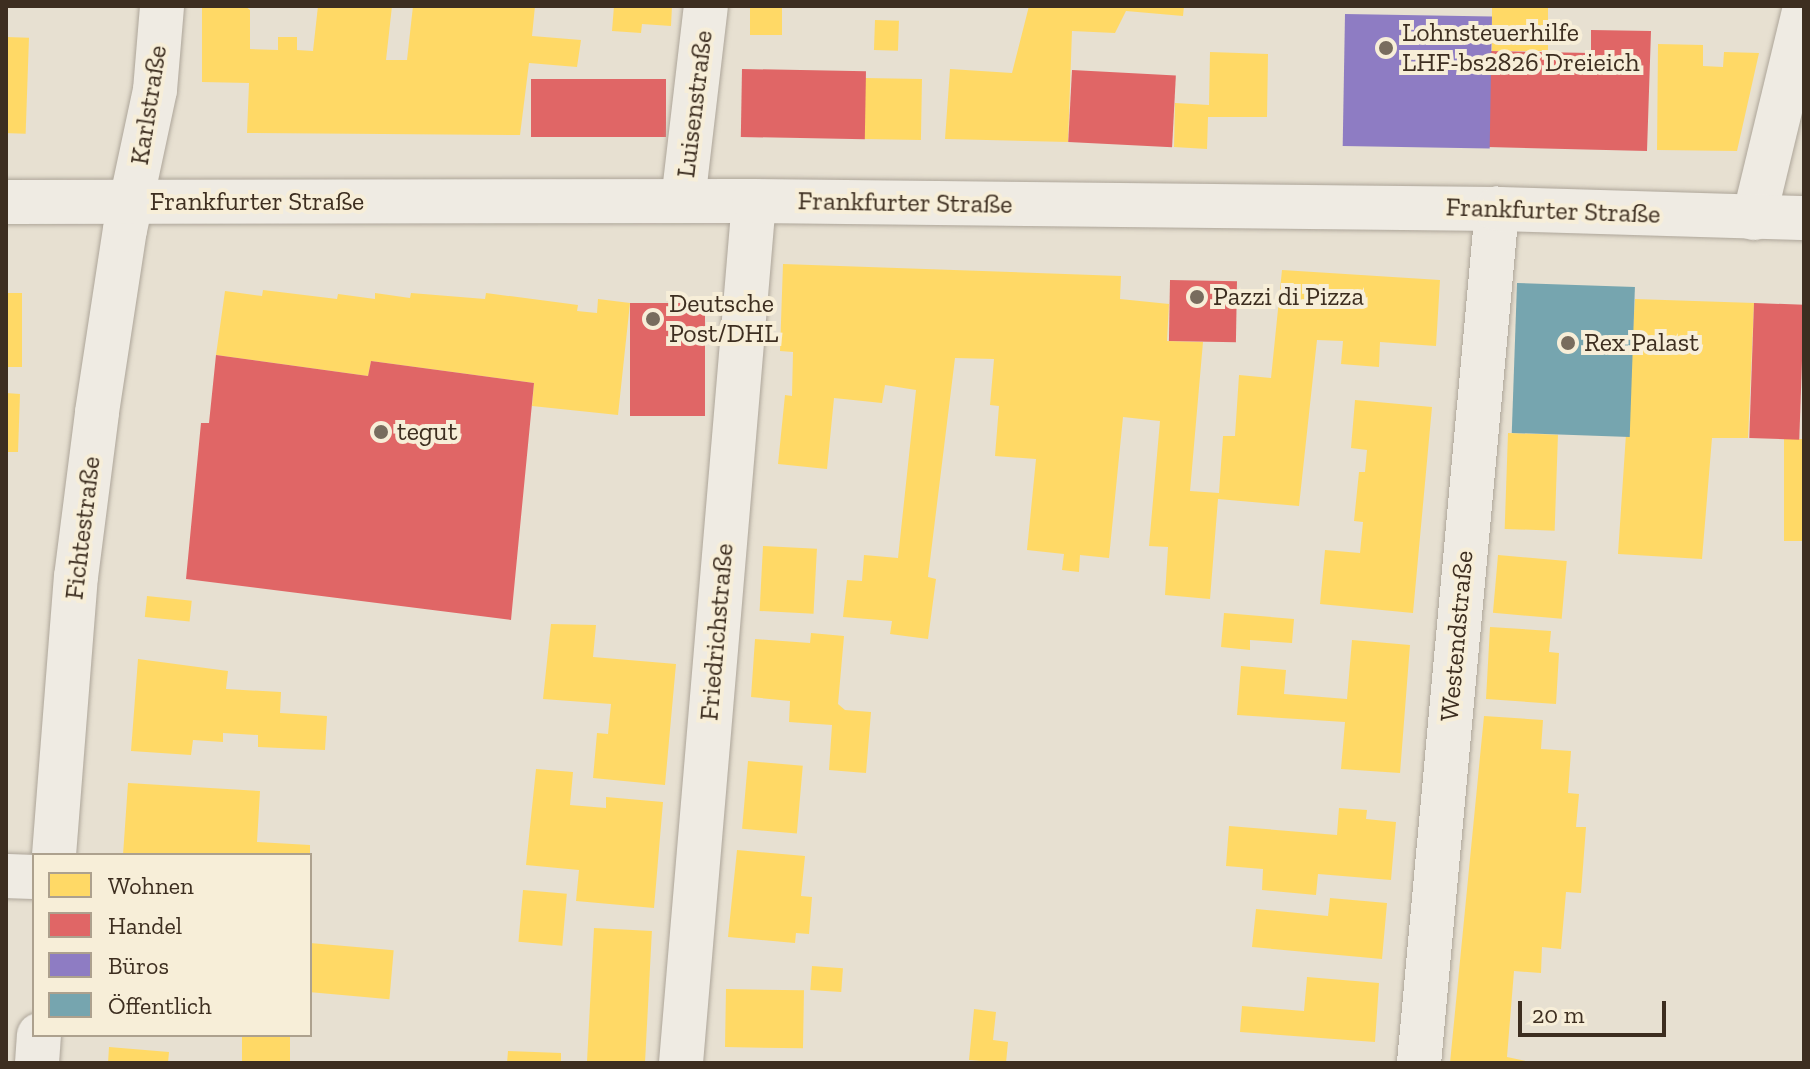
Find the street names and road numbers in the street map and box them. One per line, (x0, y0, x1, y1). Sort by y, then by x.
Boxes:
street label: Luisenstraße (670, 29, 720, 179)
street label: Karlstraße (124, 43, 174, 167)
street label: Frankfurter Straße (149, 186, 365, 218)
street label: Frankfurter Straße (797, 186, 1013, 220)
street label: Frankfurter Straße (1445, 192, 1661, 230)
street label: Fichtestraße (59, 455, 107, 601)
street label: Friedrichstraße (694, 542, 740, 722)
street label: Westendstraße (1434, 549, 1480, 723)

